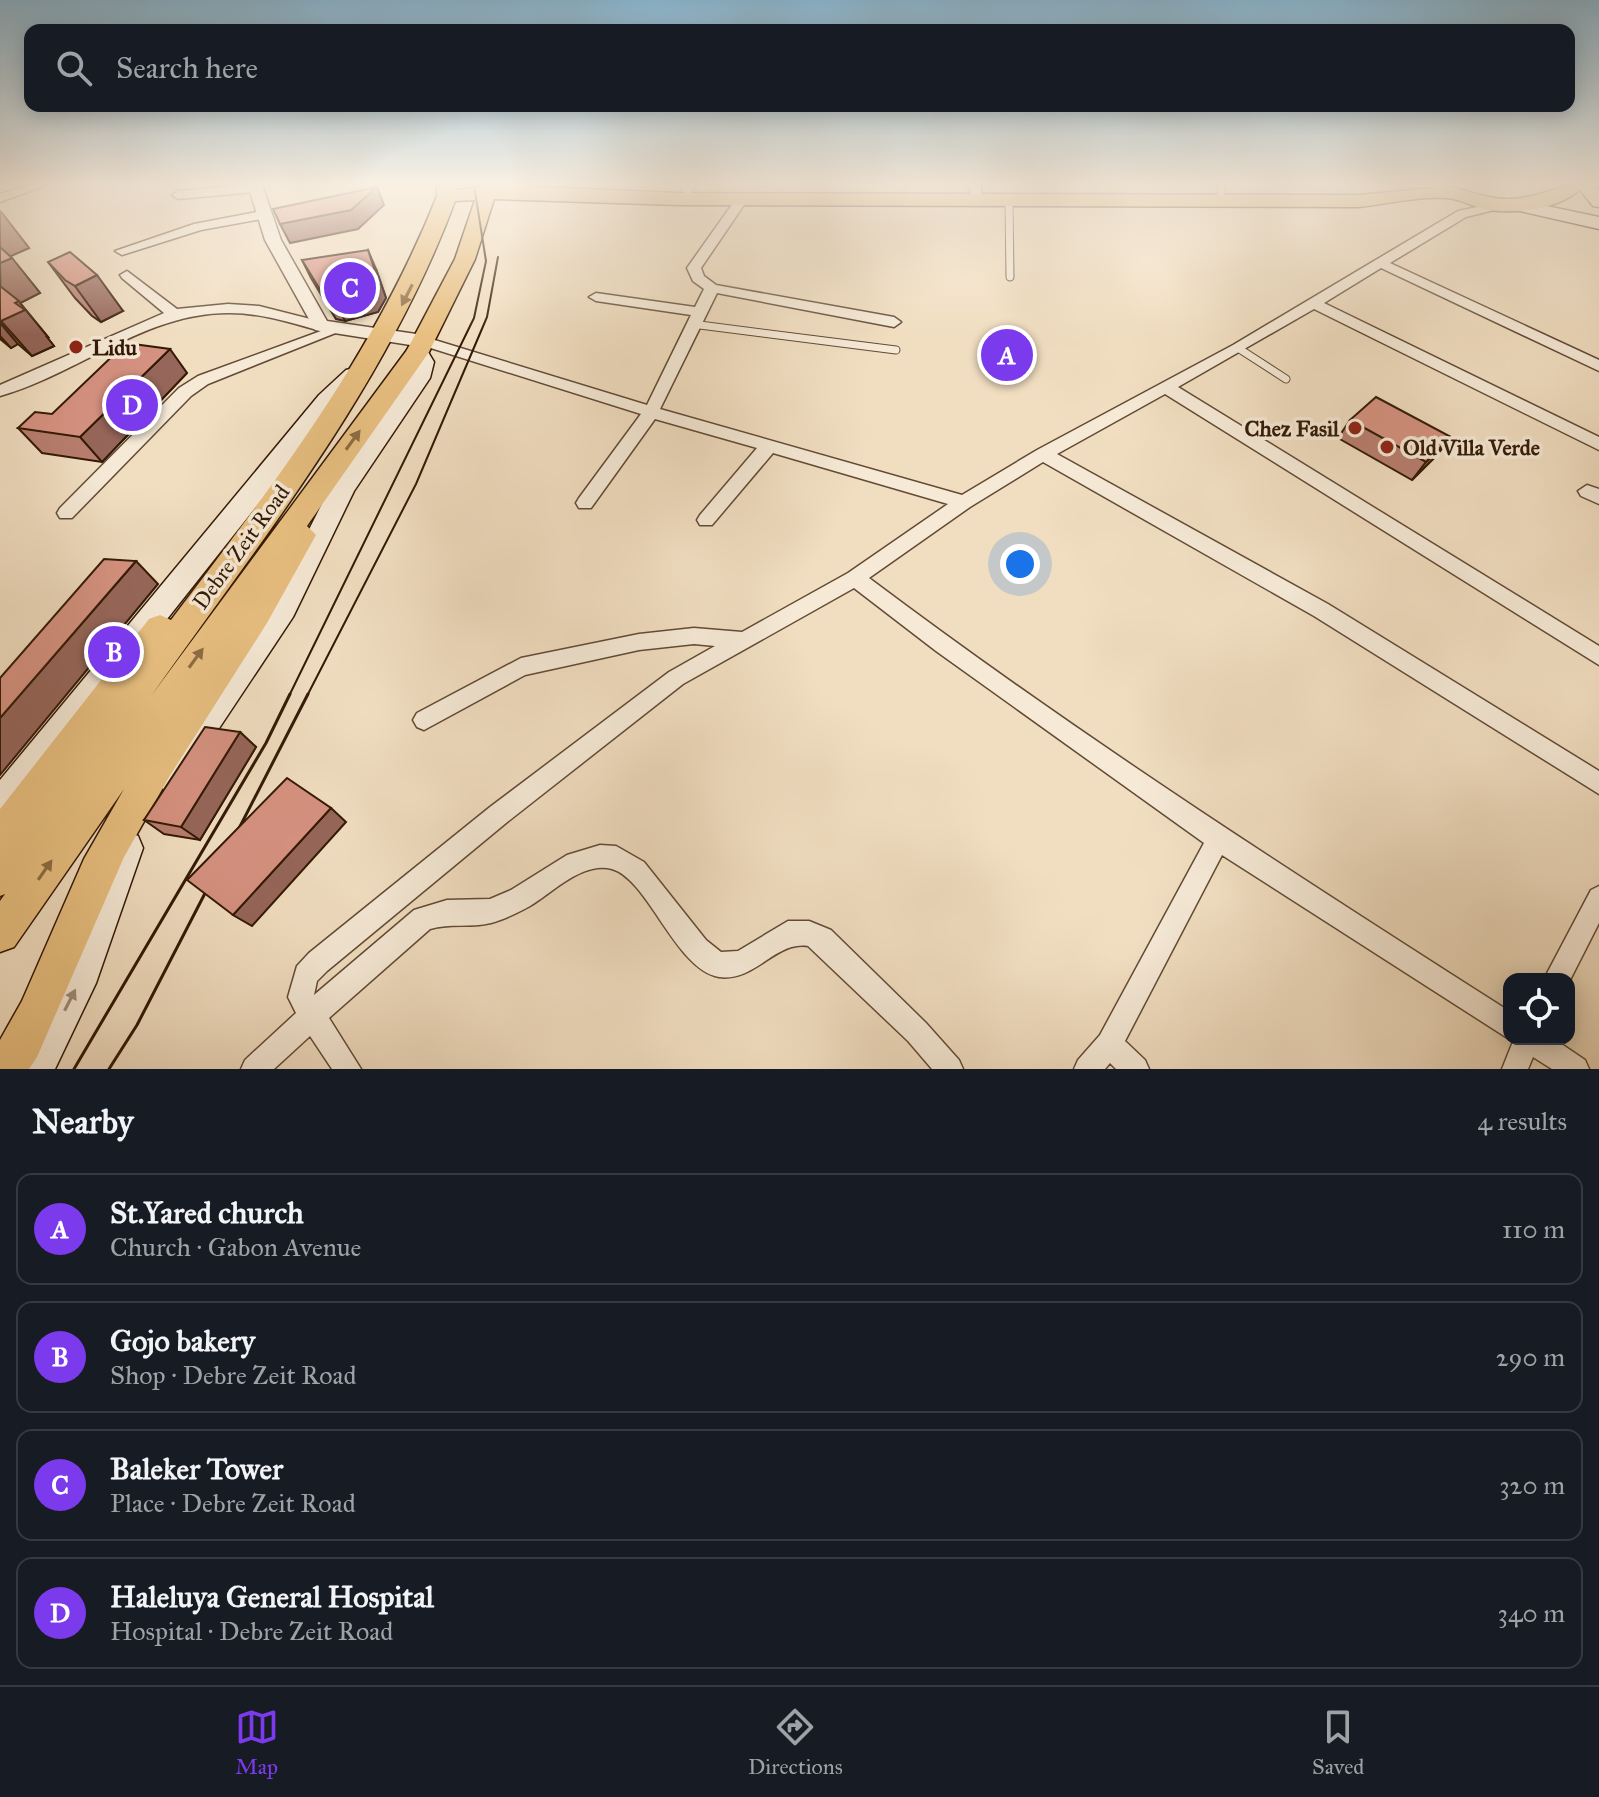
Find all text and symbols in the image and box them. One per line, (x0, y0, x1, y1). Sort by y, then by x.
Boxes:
search box (24, 24, 1575, 112)
icon: search (52, 46, 96, 90)
text: Search here (116, 50, 258, 86)
pin: C (324, 258, 376, 318)
one-way arrow (401, 283, 414, 306)
pin: A (981, 325, 1033, 385)
place label: Lidu (92, 334, 137, 361)
marker: Lidu (67, 338, 85, 356)
pin: D (106, 375, 158, 435)
place label: Chez Fasil (1245, 415, 1340, 442)
marker: Chez Fasil (1346, 419, 1364, 437)
one-way arrow (345, 429, 361, 451)
place label: Old Villa Verde (1403, 434, 1540, 461)
marker: Old Villa Verde (1378, 438, 1396, 456)
street label: Debre Zeit Road (187, 479, 295, 615)
your location (1000, 544, 1040, 584)
pin: B (88, 622, 140, 682)
one-way arrow (188, 648, 203, 669)
one-way arrow (37, 859, 52, 880)
map controls (1503, 973, 1575, 1045)
button: locate (1503, 973, 1575, 1045)
one-way arrow (63, 988, 76, 1011)
text: Nearby (32, 1101, 134, 1142)
text: 4 results (1478, 1105, 1567, 1137)
text: St.Yared church (110, 1195, 304, 1231)
text: A (51, 1213, 69, 1245)
text: 110 m (1502, 1213, 1565, 1245)
text: Church · Gabon Avenue (110, 1231, 361, 1263)
text: Gojo bakery (110, 1323, 255, 1359)
text: B (51, 1341, 69, 1373)
text: 290 m (1496, 1341, 1565, 1373)
text: Shop · Debre Zeit Road (110, 1359, 357, 1391)
text: Baleker Tower (110, 1451, 283, 1487)
text: C (51, 1469, 69, 1501)
text: 320 m (1499, 1469, 1565, 1501)
text: Place · Debre Zeit Road (110, 1487, 356, 1519)
text: Haleluya General Hospital (110, 1579, 434, 1615)
text: D (50, 1597, 70, 1629)
text: 340 m (1498, 1597, 1565, 1629)
text: Hospital · Debre Zeit Road (110, 1615, 393, 1647)
tab: Map (235, 1705, 279, 1780)
tab: Directions (748, 1705, 843, 1780)
tab: Saved (1312, 1705, 1364, 1780)

